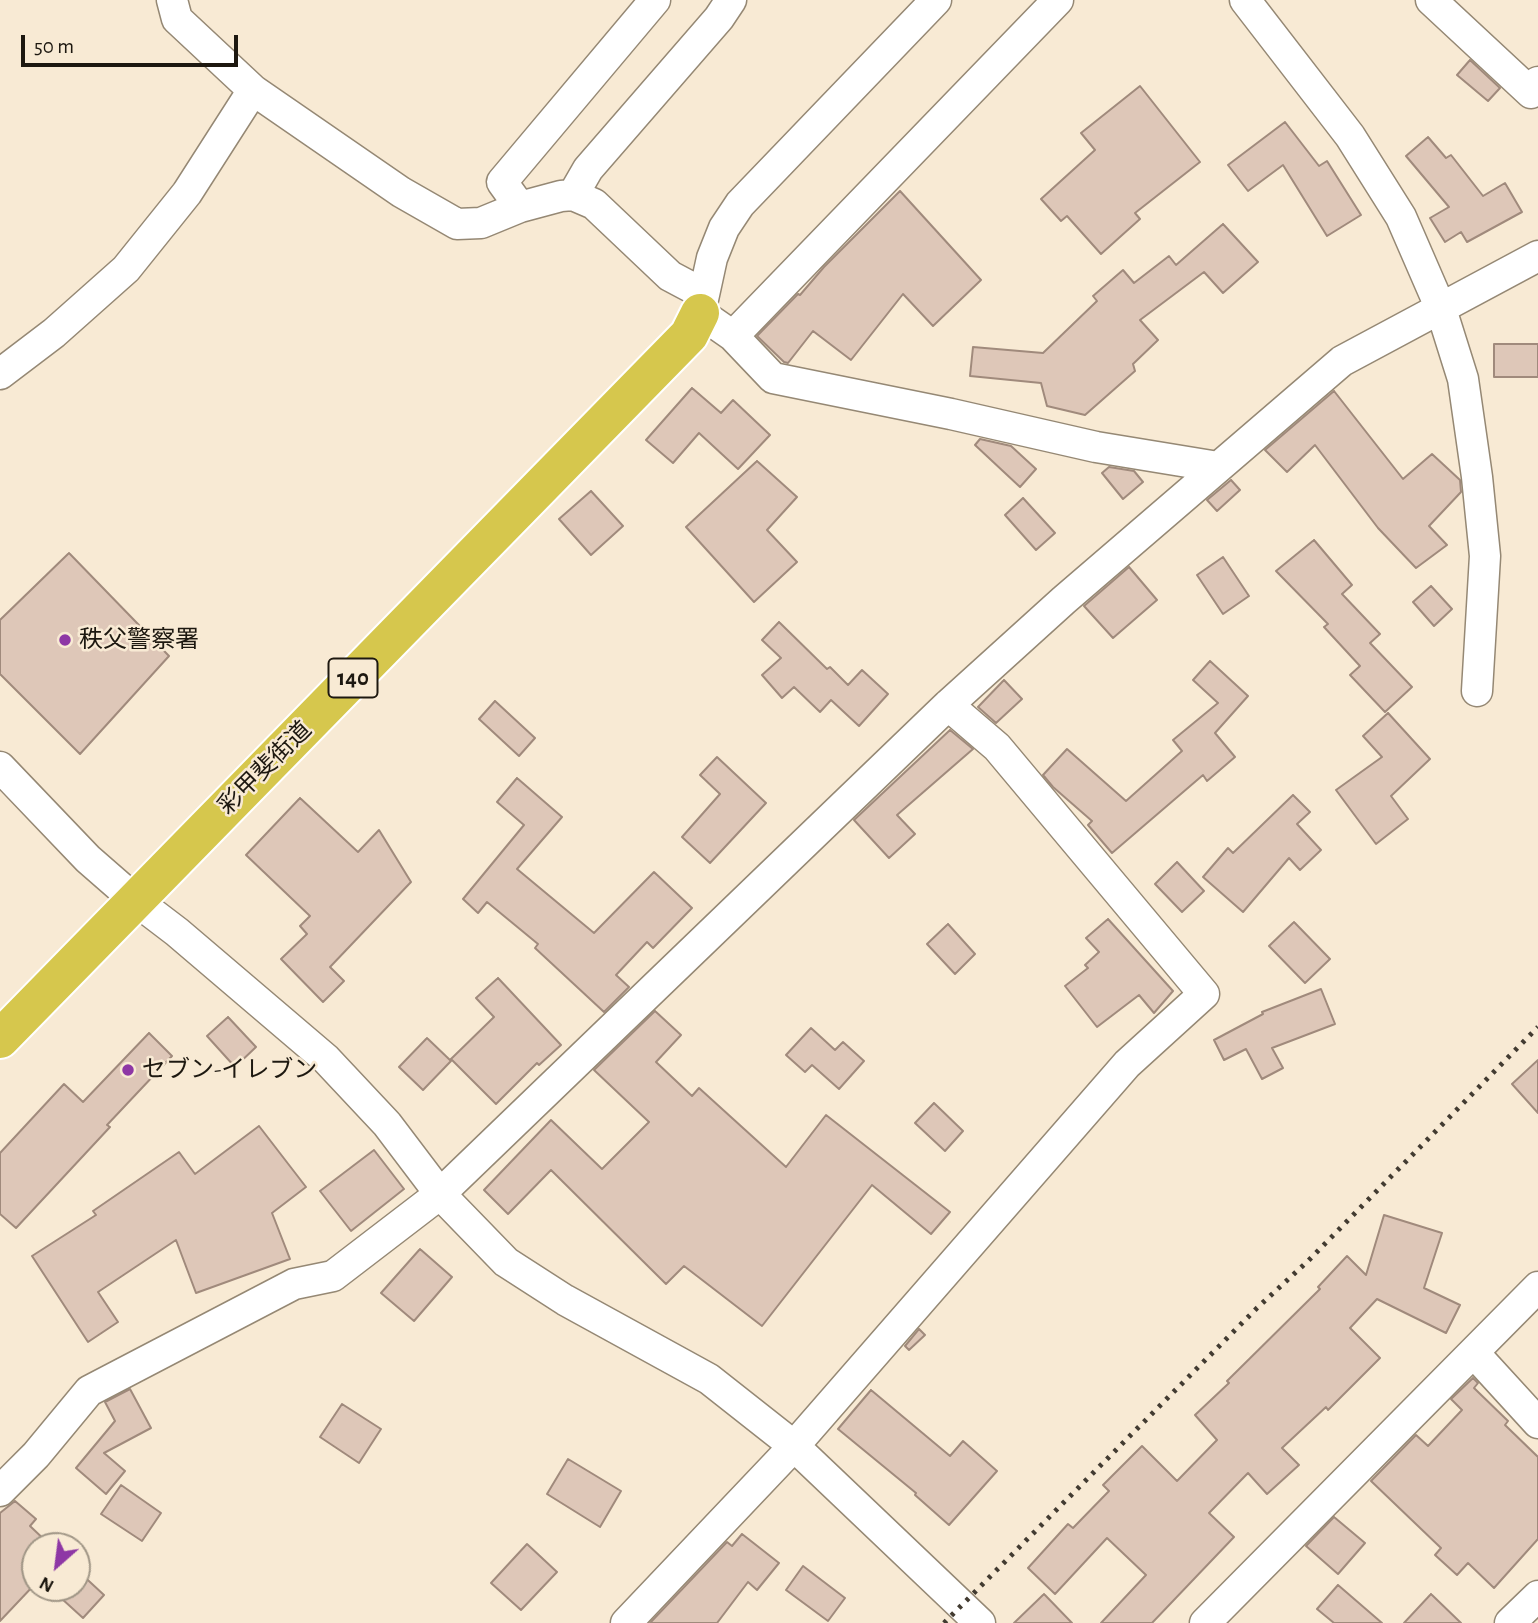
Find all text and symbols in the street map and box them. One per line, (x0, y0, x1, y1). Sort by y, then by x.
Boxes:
scale bar (24, 21, 242, 65)
text: 50 m (34, 36, 74, 57)
place label: 秩父警察署 (79, 626, 199, 654)
marker: 秩父警察署 (57, 632, 73, 648)
road number: 140 (328, 658, 378, 698)
street label: 彩甲斐街道 (212, 715, 318, 821)
place label: セブン-イレブン (142, 1056, 317, 1084)
marker: セブン-イレブン (120, 1062, 136, 1078)
north arrow (21, 1532, 91, 1602)
text: N (37, 1573, 57, 1596)

